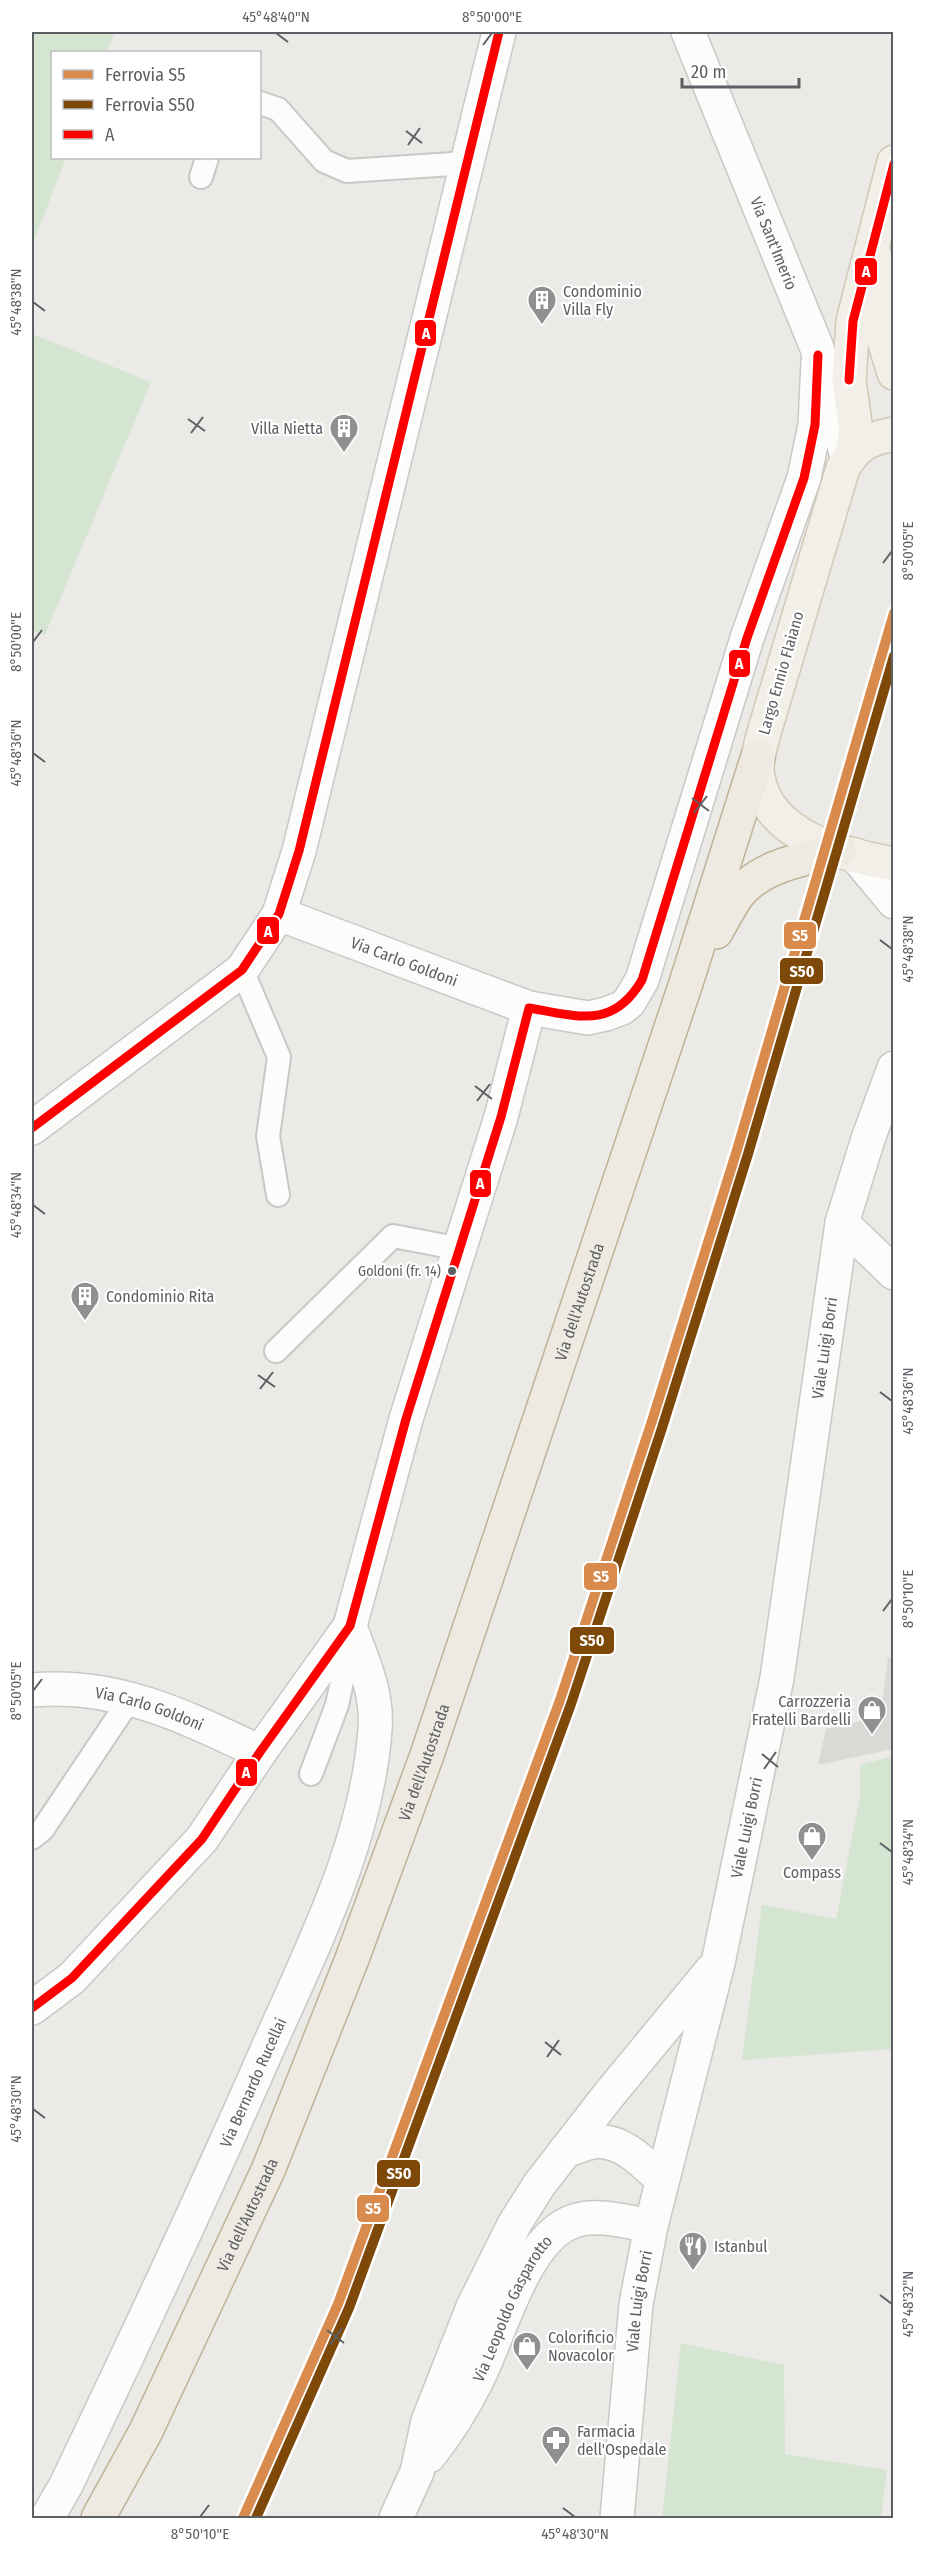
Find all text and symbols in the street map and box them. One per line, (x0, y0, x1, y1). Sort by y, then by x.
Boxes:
text: 45°48'40"N (242, 8, 310, 26)
text: 8°50'00"E (462, 8, 522, 26)
legend (51, 51, 261, 159)
scale bar (682, 51, 799, 89)
text: 20 m (691, 61, 726, 83)
text: Ferrovia S5 (105, 64, 185, 86)
text: Ferrovia S50 (105, 94, 195, 116)
text: A (105, 124, 115, 146)
street label: Via Sant'Imerio (747, 194, 802, 292)
line badge: A (854, 257, 878, 286)
text: A (861, 262, 871, 281)
text: 45°48'38"N (7, 268, 25, 336)
place label: Condominio Villa Fly (563, 282, 642, 319)
building icon: Condominio Villa Fly (526, 284, 558, 326)
line badge: A (414, 319, 437, 347)
text: A (421, 324, 431, 343)
building icon: Villa Nietta (328, 412, 360, 454)
place label: Villa Nietta (251, 419, 323, 438)
text: 8°50'05"E (899, 522, 917, 580)
street label: Largo Ennio Flaiano (754, 609, 808, 737)
text: 8°50'00"E (7, 612, 25, 672)
line badge: A (728, 649, 751, 678)
text: A (734, 654, 744, 673)
text: 45°48'36"N (7, 719, 25, 787)
text: 45°48'38"N (899, 915, 917, 983)
line badge: A (256, 916, 280, 945)
line badge: S5 (783, 921, 817, 950)
text: A (263, 922, 273, 941)
text: S5 (792, 926, 808, 945)
street label: Via Carlo Goldoni (348, 932, 461, 990)
line badge: S50 (779, 957, 824, 985)
text: S50 (790, 962, 815, 981)
line badge: A (469, 1169, 492, 1198)
text: 45°48'34"N (7, 1172, 25, 1238)
text: A (475, 1174, 485, 1193)
street label: Via dell'Autostrada (551, 1240, 608, 1363)
place label: Goldoni (fr. 14) (358, 1263, 441, 1280)
marker: Goldoni (fr. 14) (446, 1265, 458, 1277)
building icon: Condominio Rita (69, 1280, 101, 1322)
place label: Condominio Rita (106, 1287, 214, 1306)
street label: Viale Luigi Borri (807, 1296, 841, 1400)
text: 45°48'36"N (899, 1367, 917, 1435)
line badge: S5 (583, 1562, 618, 1591)
text: S5 (593, 1567, 609, 1586)
text: 8°50'10"E (899, 1570, 917, 1628)
line badge: S50 (569, 1626, 615, 1655)
text: S50 (580, 1631, 605, 1650)
text: 8°50'05"E (7, 1662, 25, 1720)
street label: Via Carlo Goldoni (94, 1682, 207, 1734)
place label: Carrozzeria Fratelli Bardelli (752, 1692, 851, 1729)
shop icon: Carrozzeria Fratelli Bardelli (856, 1694, 888, 1736)
street label: Via dell'Autostrada (394, 1701, 453, 1823)
line badge: A (235, 1758, 258, 1787)
text: A (241, 1763, 251, 1782)
street label: Viale Luigi Borri (726, 1775, 766, 1880)
text: 45°48'34"N (899, 1819, 917, 1885)
shop icon: Compass (796, 1820, 828, 1862)
place label: Compass (783, 1863, 841, 1882)
street label: Via Bernardo Rucellai (216, 2015, 290, 2150)
text: 45°48'30"N (7, 2075, 25, 2143)
street label: Via dell'Autostrada (212, 2155, 281, 2275)
line badge: S50 (376, 2159, 421, 2188)
text: S50 (387, 2164, 412, 2183)
line badge: S5 (356, 2194, 390, 2223)
text: S5 (365, 2199, 381, 2218)
restaurant icon: Istanbul (677, 2230, 709, 2272)
street label: Via Leopoldo Gasparotto (468, 2231, 556, 2385)
place label: Istanbul (714, 2237, 768, 2256)
street label: Viale Luigi Borri (622, 2249, 656, 2353)
text: 45°48'32"N (899, 2271, 917, 2337)
place label: Colorificio Novacolor (548, 2328, 614, 2365)
shop icon: Colorificio Novacolor (511, 2330, 543, 2372)
place label: Farmacia dell'Ospedale (577, 2422, 667, 2459)
pharmacy icon: Farmacia dell'Ospedale (540, 2424, 572, 2466)
text: 8°50'10"E (171, 2525, 229, 2543)
text: 45°48'30"N (541, 2525, 609, 2543)

